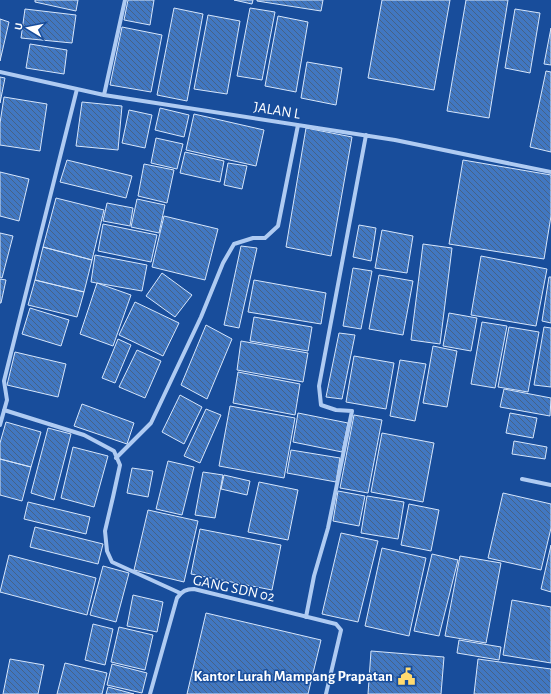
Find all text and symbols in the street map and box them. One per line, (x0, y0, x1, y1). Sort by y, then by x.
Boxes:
north arrow (8, 8, 48, 48)
text: U (13, 22, 25, 31)
street label: JALAN L (252, 99, 302, 122)
street label: GANG SDN 02 (192, 572, 276, 605)
public building icon: Kantor Lurah Mampang Prapatan (396, 666, 416, 686)
place label: Kantor Lurah Mampang Prapatan (194, 669, 393, 684)

